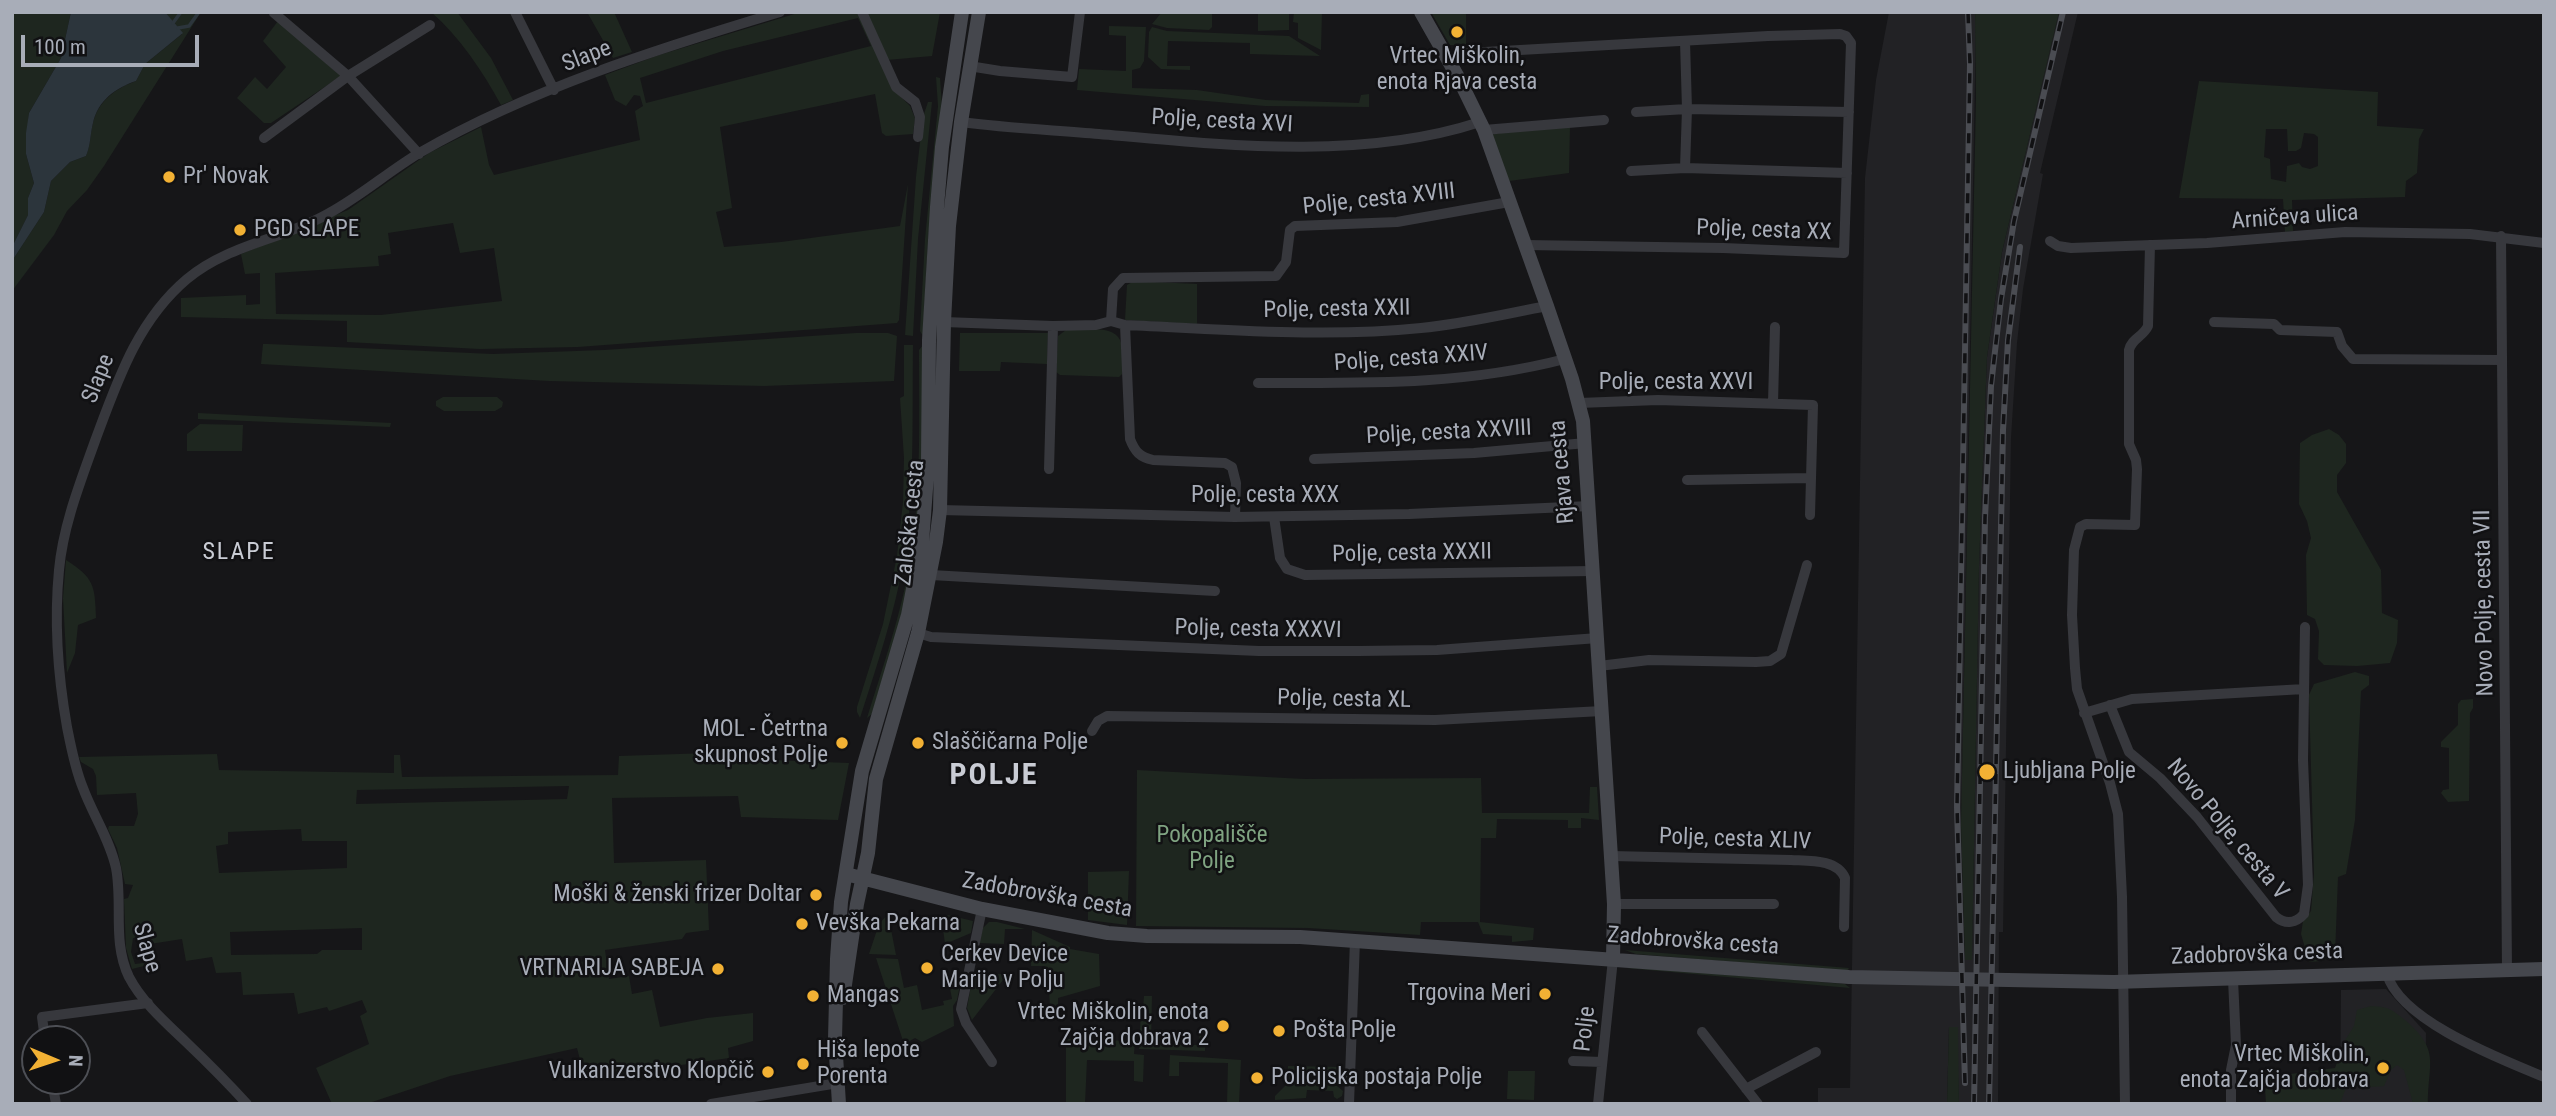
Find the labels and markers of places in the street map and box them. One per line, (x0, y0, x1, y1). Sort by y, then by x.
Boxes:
marker: Vrtec Miškolin, enota Rjava cesta (1449, 24, 1465, 40)
place label: Vrtec Miškolin, enota Rjava cesta (1377, 43, 1537, 97)
place label: Pr' Novak (183, 163, 269, 191)
marker: Pr' Novak (161, 169, 177, 185)
place label: PGD SLAPE (254, 216, 359, 244)
marker: PGD SLAPE (232, 222, 248, 238)
place label: MOL - Četrtna skupnost Polje (694, 716, 828, 770)
place label: Slaščičarna Polje (932, 729, 1088, 757)
marker: MOL - Četrtna skupnost Polje (834, 735, 850, 751)
marker: Slaščičarna Polje (910, 735, 926, 751)
place label: Ljubljana Polje (2003, 758, 2136, 786)
marker: Ljubljana Polje (1977, 762, 1997, 782)
place label: Moški & ženski frizer Doltar (553, 881, 802, 909)
marker: Moški & ženski frizer Doltar (808, 887, 824, 903)
place label: Vevška Pekarna (816, 910, 960, 938)
marker: Vevška Pekarna (794, 916, 810, 932)
place label: Cerkev Device Marije v Polju (941, 941, 1068, 995)
place label: VRTNARIJA SABEJA (519, 955, 704, 983)
marker: Cerkev Device Marije v Polju (919, 960, 935, 976)
marker: VRTNARIJA SABEJA (710, 961, 726, 977)
place label: Trgovina Meri (1407, 980, 1531, 1008)
place label: Mangas (827, 982, 899, 1010)
marker: Trgovina Meri (1537, 986, 1553, 1002)
marker: Mangas (805, 988, 821, 1004)
place label: Vrtec Miškolin, enota Zajčja dobrava 2 (1018, 999, 1209, 1053)
place label: Pošta Polje (1293, 1017, 1396, 1045)
marker: Vrtec Miškolin, enota Zajčja dobrava 2 (1215, 1018, 1231, 1034)
marker: Pošta Polje (1271, 1023, 1287, 1039)
place label: Hiša lepote Porenta (817, 1037, 920, 1091)
place label: Vrtec Miškolin, enota Zajčja dobrava (2180, 1041, 2369, 1095)
marker: Hiša lepote Porenta (795, 1056, 811, 1072)
place label: Vulkanizerstvo Klopčič (548, 1058, 754, 1086)
marker: Vrtec Miškolin, enota Zajčja dobrava (2375, 1060, 2391, 1076)
marker: Vulkanizerstvo Klopčič (760, 1064, 776, 1080)
place label: Policijska postaja Polje (1271, 1064, 1482, 1092)
marker: Policijska postaja Polje (1249, 1070, 1265, 1086)

